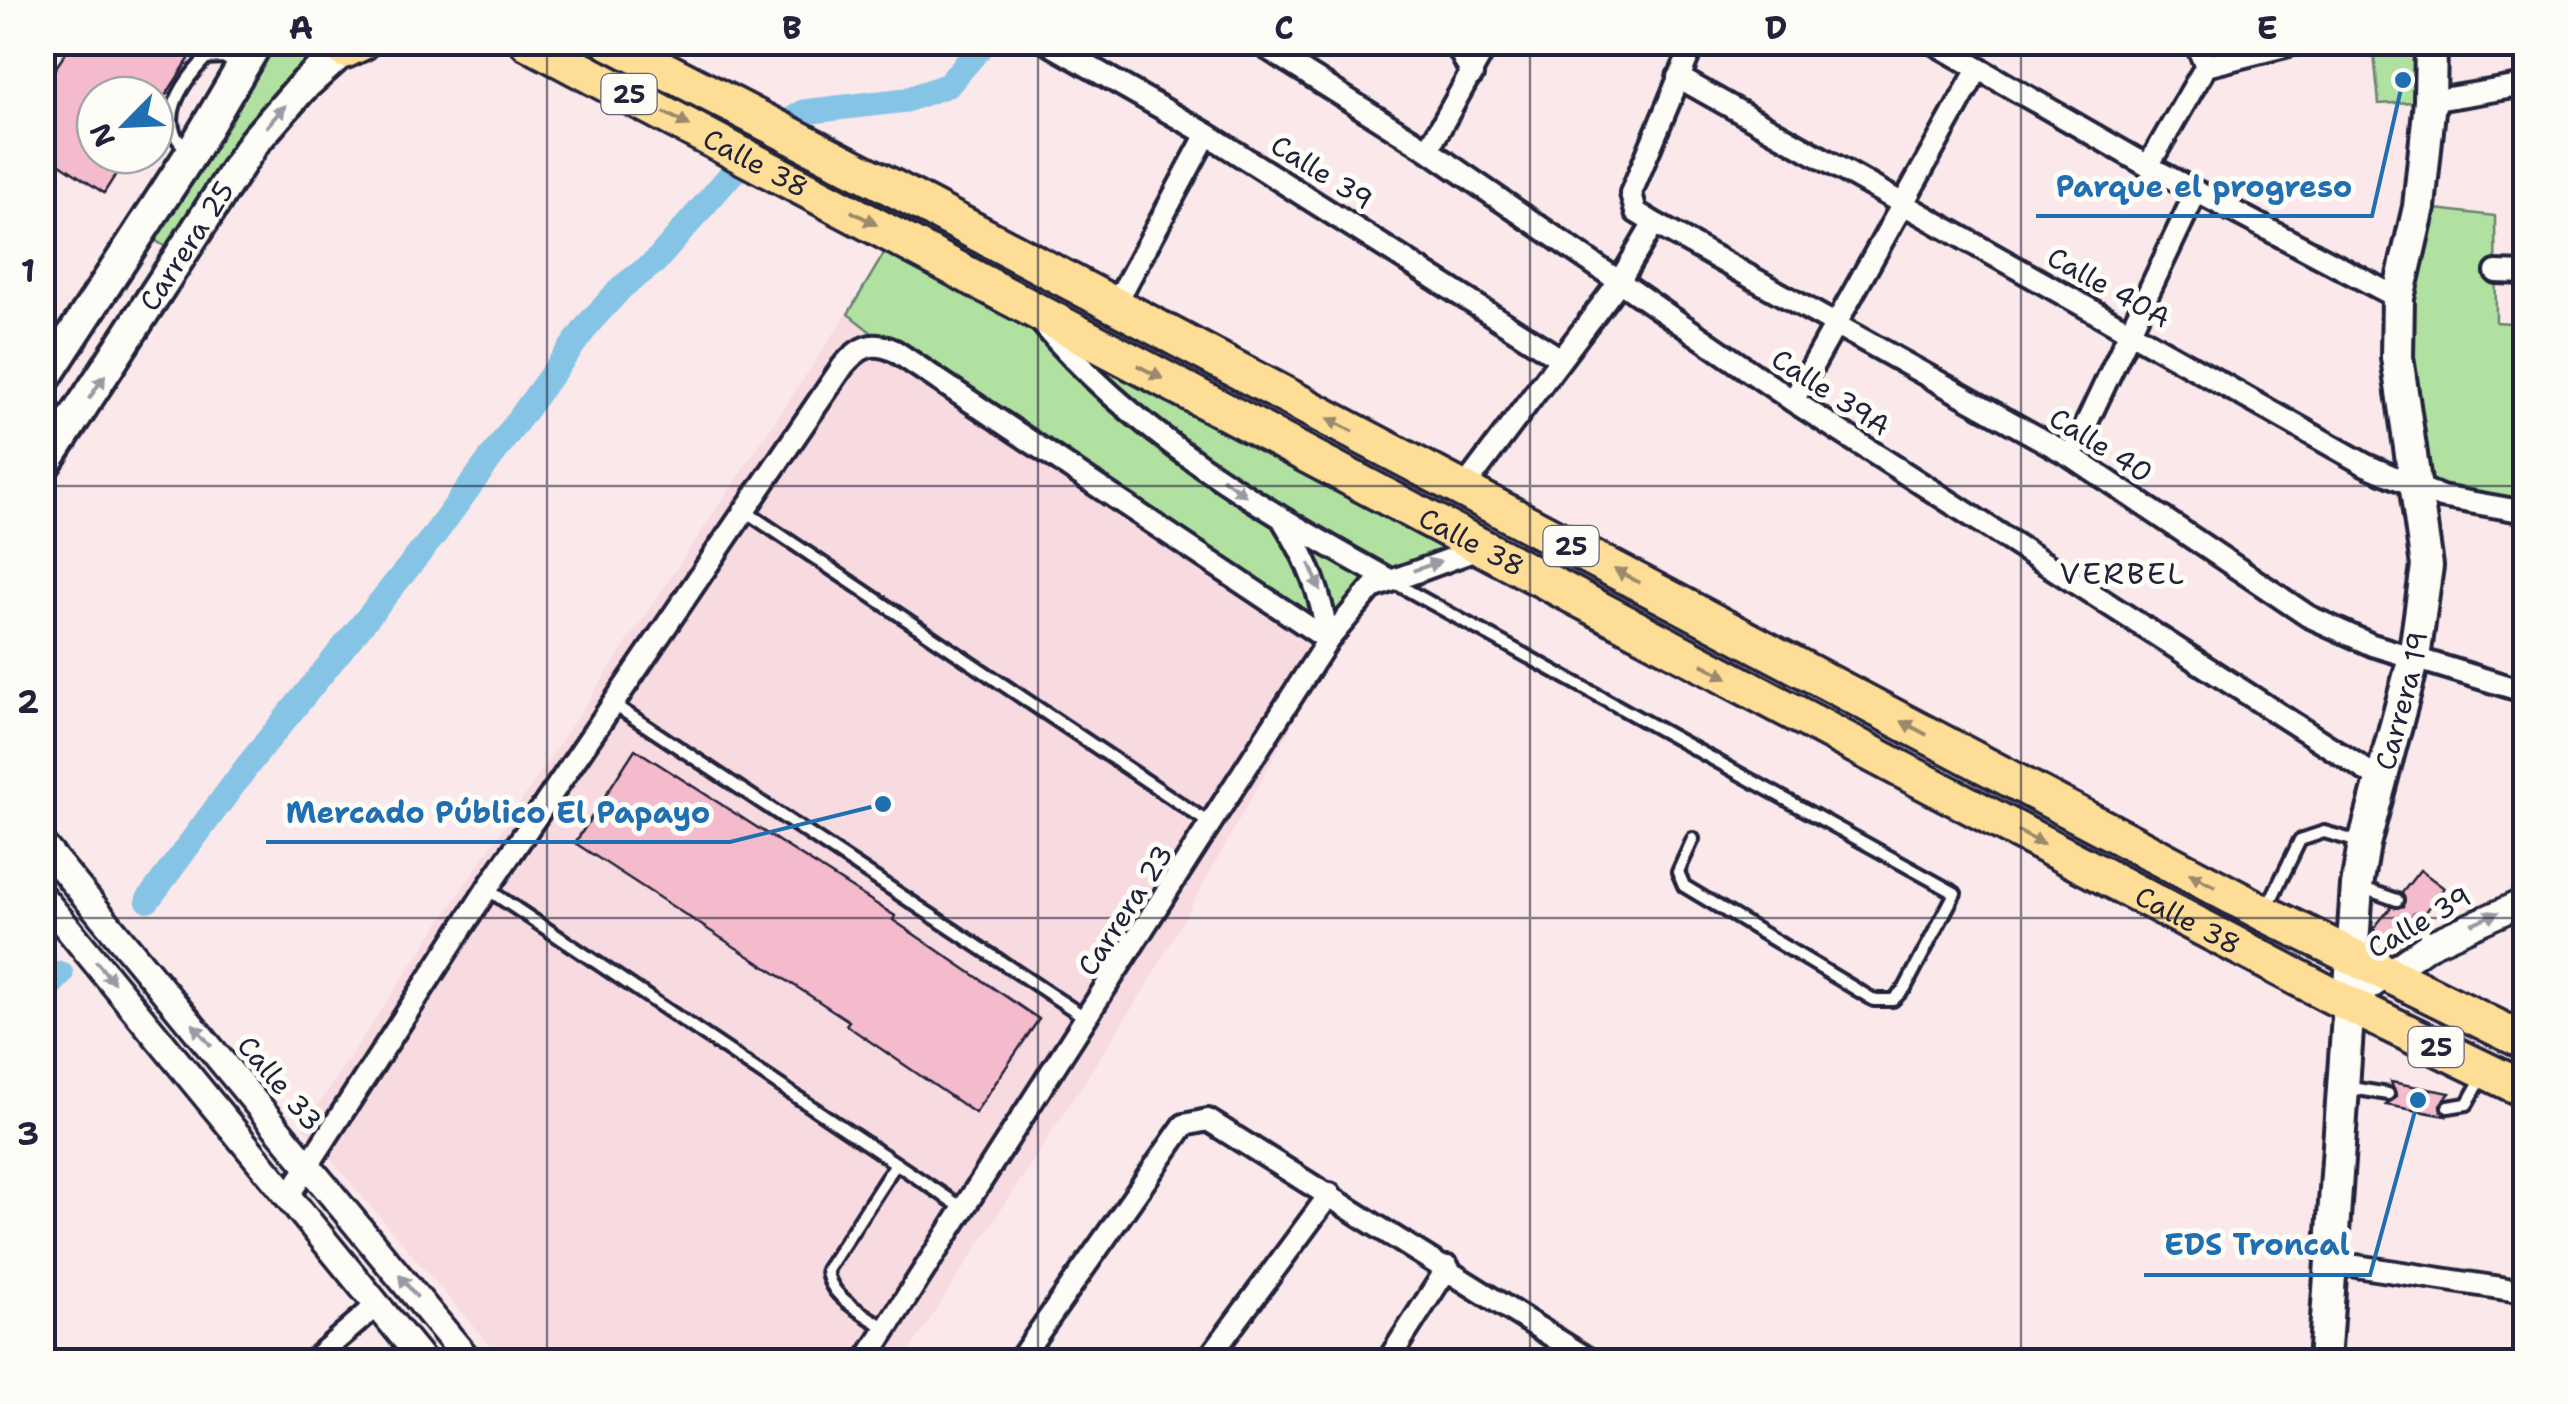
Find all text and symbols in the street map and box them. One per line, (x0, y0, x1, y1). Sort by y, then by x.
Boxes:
text: A (289, 6, 313, 49)
text: B (782, 6, 802, 49)
text: C (1274, 6, 1294, 49)
text: D (1765, 6, 1787, 49)
text: E (2256, 6, 2278, 49)
road number: 25 (602, 74, 656, 114)
north arrow (75, 75, 175, 175)
one-way arrow (264, 104, 286, 129)
one-way arrow (663, 110, 692, 127)
text: N (80, 117, 124, 153)
street label: Calle 38 (696, 119, 816, 206)
street label: Calle 39 (1264, 126, 1380, 218)
callout: Parque el progreso (2036, 156, 2372, 216)
text: Parque el progreso (2056, 166, 2352, 207)
street label: Carrera 25 (130, 174, 243, 318)
one-way arrow (849, 209, 878, 226)
street label: Calle 40A (2041, 238, 2177, 336)
text: 1 (21, 249, 35, 292)
street label: Calle 39A (1764, 340, 1898, 444)
one-way arrow (1135, 363, 1164, 380)
one-way arrow (87, 374, 105, 401)
street label: Calle 40 (2042, 398, 2160, 492)
one-way arrow (1325, 417, 1354, 434)
one-way arrow (1221, 477, 1248, 496)
street label: Calle 38 (1412, 498, 1531, 585)
road number: 25 (1544, 526, 1598, 566)
district label: VERBEL (2059, 553, 2187, 594)
one-way arrow (1412, 558, 1442, 573)
one-way arrow (1307, 562, 1323, 592)
one-way arrow (1613, 568, 1642, 585)
street label: Carrera 19 (2366, 629, 2437, 774)
one-way arrow (1701, 663, 1730, 680)
text: 2 (17, 680, 39, 723)
one-way arrow (1900, 720, 1929, 737)
callout: Mercado Público El Papayo (266, 782, 730, 842)
text: Mercado Público El Papayo (286, 792, 710, 833)
one-way arrow (2016, 829, 2045, 846)
street label: Carrera 23 (1068, 837, 1182, 983)
one-way arrow (2187, 872, 2216, 889)
street label: Calle 38 (2129, 877, 2248, 964)
street label: Calle 39 (2360, 877, 2478, 967)
one-way arrow (2470, 910, 2499, 926)
one-way arrow (93, 959, 115, 984)
one-way arrow (191, 1023, 213, 1048)
street label: Calle 33 (229, 1027, 331, 1139)
road number: 25 (2408, 1027, 2464, 1067)
text: 3 (17, 1112, 39, 1155)
callout: EDS Troncal (2144, 1215, 2370, 1275)
text: EDS Troncal (2164, 1224, 2350, 1265)
one-way arrow (398, 1273, 419, 1298)

